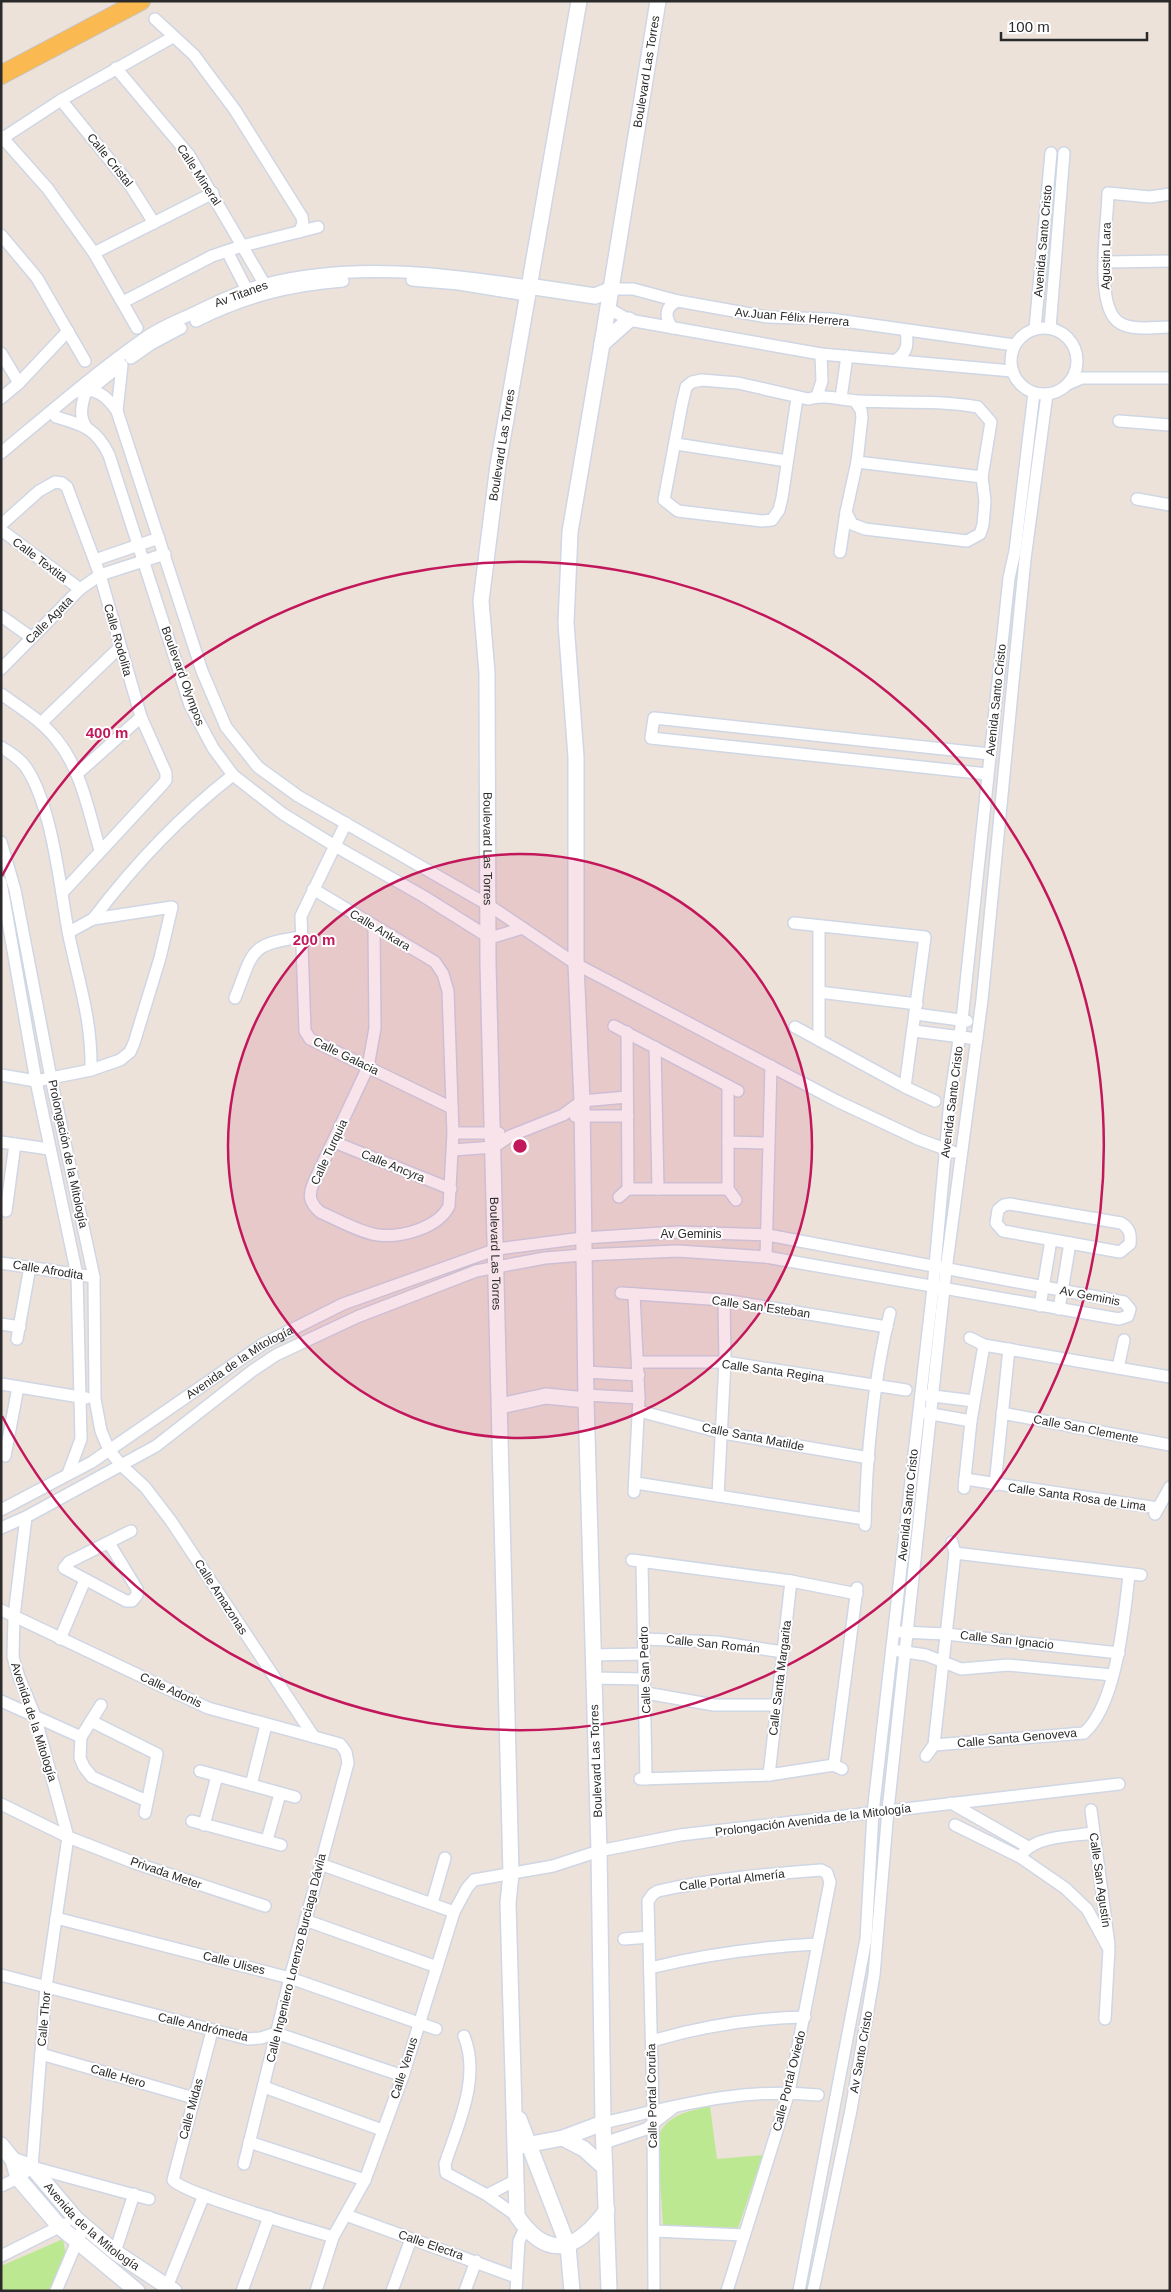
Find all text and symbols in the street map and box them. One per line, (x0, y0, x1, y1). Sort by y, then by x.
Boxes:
scale bar (1001, 10, 1147, 42)
street label: Boulevard Las Torres (630, 15, 663, 129)
text: 100 m (1008, 18, 1050, 35)
street label: Calle Cristal (84, 130, 136, 190)
street label: Calle Mineral (174, 142, 224, 208)
street label: Avenida Santo Cristo (1031, 184, 1055, 298)
street label: Agustin Lara (1098, 222, 1114, 290)
street label: Av Titanes (212, 278, 270, 310)
street label: Av.Juan Félix Herrera (734, 305, 850, 329)
street label: Boulevard Las Torres (486, 388, 518, 502)
street label: Calle Textita (10, 535, 70, 585)
street label: Calle Agata (22, 593, 76, 647)
street label: Calle Rodolita (101, 602, 135, 678)
street label: Boulevard Olympos (159, 624, 207, 728)
street label: Avenida Santo Cristo (983, 643, 1009, 757)
text: 400 m (86, 724, 128, 741)
street label: Boulevard Las Torres (480, 792, 495, 905)
street label: Calle Ankara (347, 906, 413, 954)
text: 200 m (293, 931, 335, 948)
street label: Calle Galacia (311, 1034, 381, 1078)
street label: Avenida Santo Cristo (938, 1045, 966, 1159)
street label: Prolongación de la Mitología (45, 1078, 91, 1230)
street label: Calle Turquia (308, 1117, 350, 1187)
centre of rings (511, 1137, 529, 1155)
street label: Calle Ancyra (359, 1147, 427, 1185)
street label: Boulevard Las Torres (487, 1197, 504, 1310)
street label: Av Geminis (660, 1227, 722, 1241)
street label: Calle Afrodita (12, 1258, 85, 1283)
street label: Av Geminis (1059, 1283, 1121, 1309)
street label: Calle San Esteban (711, 1293, 811, 1321)
street label: Avenida de la Mitología (183, 1323, 296, 1402)
street label: Calle Santa Regina (721, 1357, 825, 1385)
street label: Calle San Clemente (1032, 1412, 1140, 1446)
street label: Calle Santa Matilde (701, 1420, 806, 1454)
street label: Avenida Santo Cristo (895, 1448, 921, 1562)
street label: Calle Santa Rosa de Lima (1007, 1480, 1147, 1514)
street label: Calle Amazonas (192, 1557, 250, 1637)
street label: Calle Santa Margarita (766, 1619, 794, 1736)
street label: Calle San Pedro (636, 1626, 654, 1714)
street label: Calle San Ignacio (959, 1628, 1055, 1652)
street label: Calle San Román (665, 1632, 761, 1656)
street label: Avenida de la Mitología (8, 1661, 60, 1784)
street label: Calle Adonis (138, 1670, 204, 1710)
street label: Boulevard Las Torres (587, 1704, 605, 1818)
street label: Calle Santa Genoveva (957, 1726, 1078, 1750)
street label: Prolongación Avenida de la Mitología (714, 1801, 912, 1839)
street label: Calle San Agustín (1086, 1832, 1114, 1928)
street label: Calle Ingeniero Lorenzo Burciaga Dávila (263, 1852, 329, 2064)
street label: Privada Meter (128, 1854, 204, 1892)
street label: Calle Portal Almería (679, 1867, 786, 1893)
street label: Calle Ulises (202, 1949, 266, 1977)
street label: Calle Thor (35, 1991, 53, 2047)
street label: Calle Andrómeda (157, 2010, 250, 2044)
street label: Av Santo Cristo (847, 2010, 875, 2094)
street label: Calle Portal Oviedo (770, 2029, 808, 2133)
street label: Calle Venus (387, 2035, 421, 2101)
street label: Calle Portal Coruña (644, 2043, 660, 2148)
street label: Calle Hero (89, 2061, 147, 2091)
street label: Calle Midas (176, 2077, 206, 2141)
street label: Avenida de la Mitología (41, 2180, 142, 2273)
street label: Calle Electra (397, 2227, 466, 2263)

